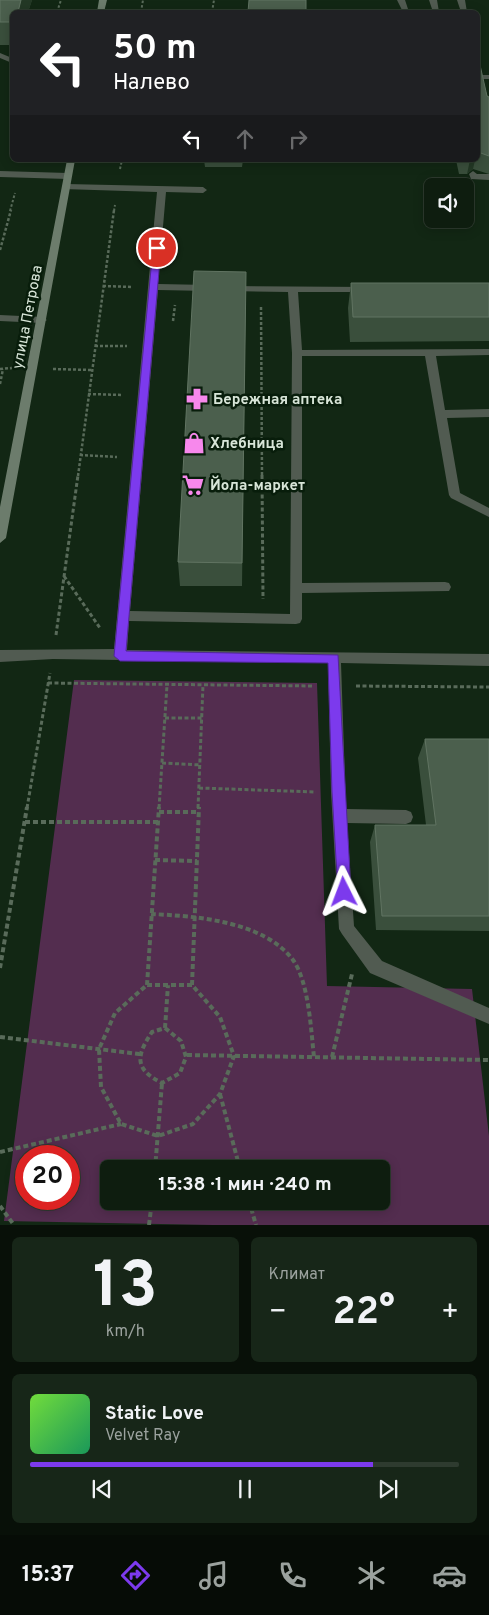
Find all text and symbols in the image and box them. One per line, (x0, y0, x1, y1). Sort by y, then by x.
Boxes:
text: 50 m (113, 27, 197, 71)
icon: left (30, 30, 95, 95)
text: Налево (113, 70, 190, 97)
icon: left (178, 125, 206, 153)
icon: ahead (231, 125, 259, 153)
icon: right (284, 125, 312, 153)
map controls (424, 178, 474, 228)
button: sound (424, 178, 474, 228)
pin (136, 227, 178, 269)
icon: arrive (143, 234, 171, 262)
street label: улица Петрова (9, 264, 48, 371)
pharmacy icon: Бережная аптека (184, 386, 210, 412)
place label: Бережная аптека (213, 391, 342, 410)
shop icon: Хлебница (181, 430, 207, 456)
place label: Хлебница (210, 435, 284, 454)
supermarket icon: Йола-маркет (180, 472, 206, 498)
place label: Йола-маркет (210, 475, 305, 496)
position arrow (317, 865, 369, 917)
speed limit sign: 20 (15, 1145, 80, 1210)
text: 15:38 · 1 мин · 240 m (158, 1173, 332, 1197)
text: 13 (93, 1248, 158, 1330)
text: Климат (269, 1265, 325, 1285)
text: 22° (333, 1289, 395, 1338)
text: − (269, 1295, 287, 1331)
text: + (441, 1295, 459, 1331)
text: km/h (106, 1322, 145, 1342)
text: Static Love (105, 1402, 204, 1426)
text: Velvet Ray (105, 1426, 180, 1446)
icon: previous (88, 1475, 116, 1503)
icon: pause (231, 1475, 259, 1503)
icon: next (374, 1475, 402, 1503)
icon: directions (118, 1558, 153, 1593)
icon: music (196, 1558, 231, 1593)
icon: phone (275, 1558, 310, 1593)
icon: climate (354, 1558, 389, 1593)
icon: car (432, 1558, 467, 1593)
text: 15:37 (22, 1562, 74, 1589)

